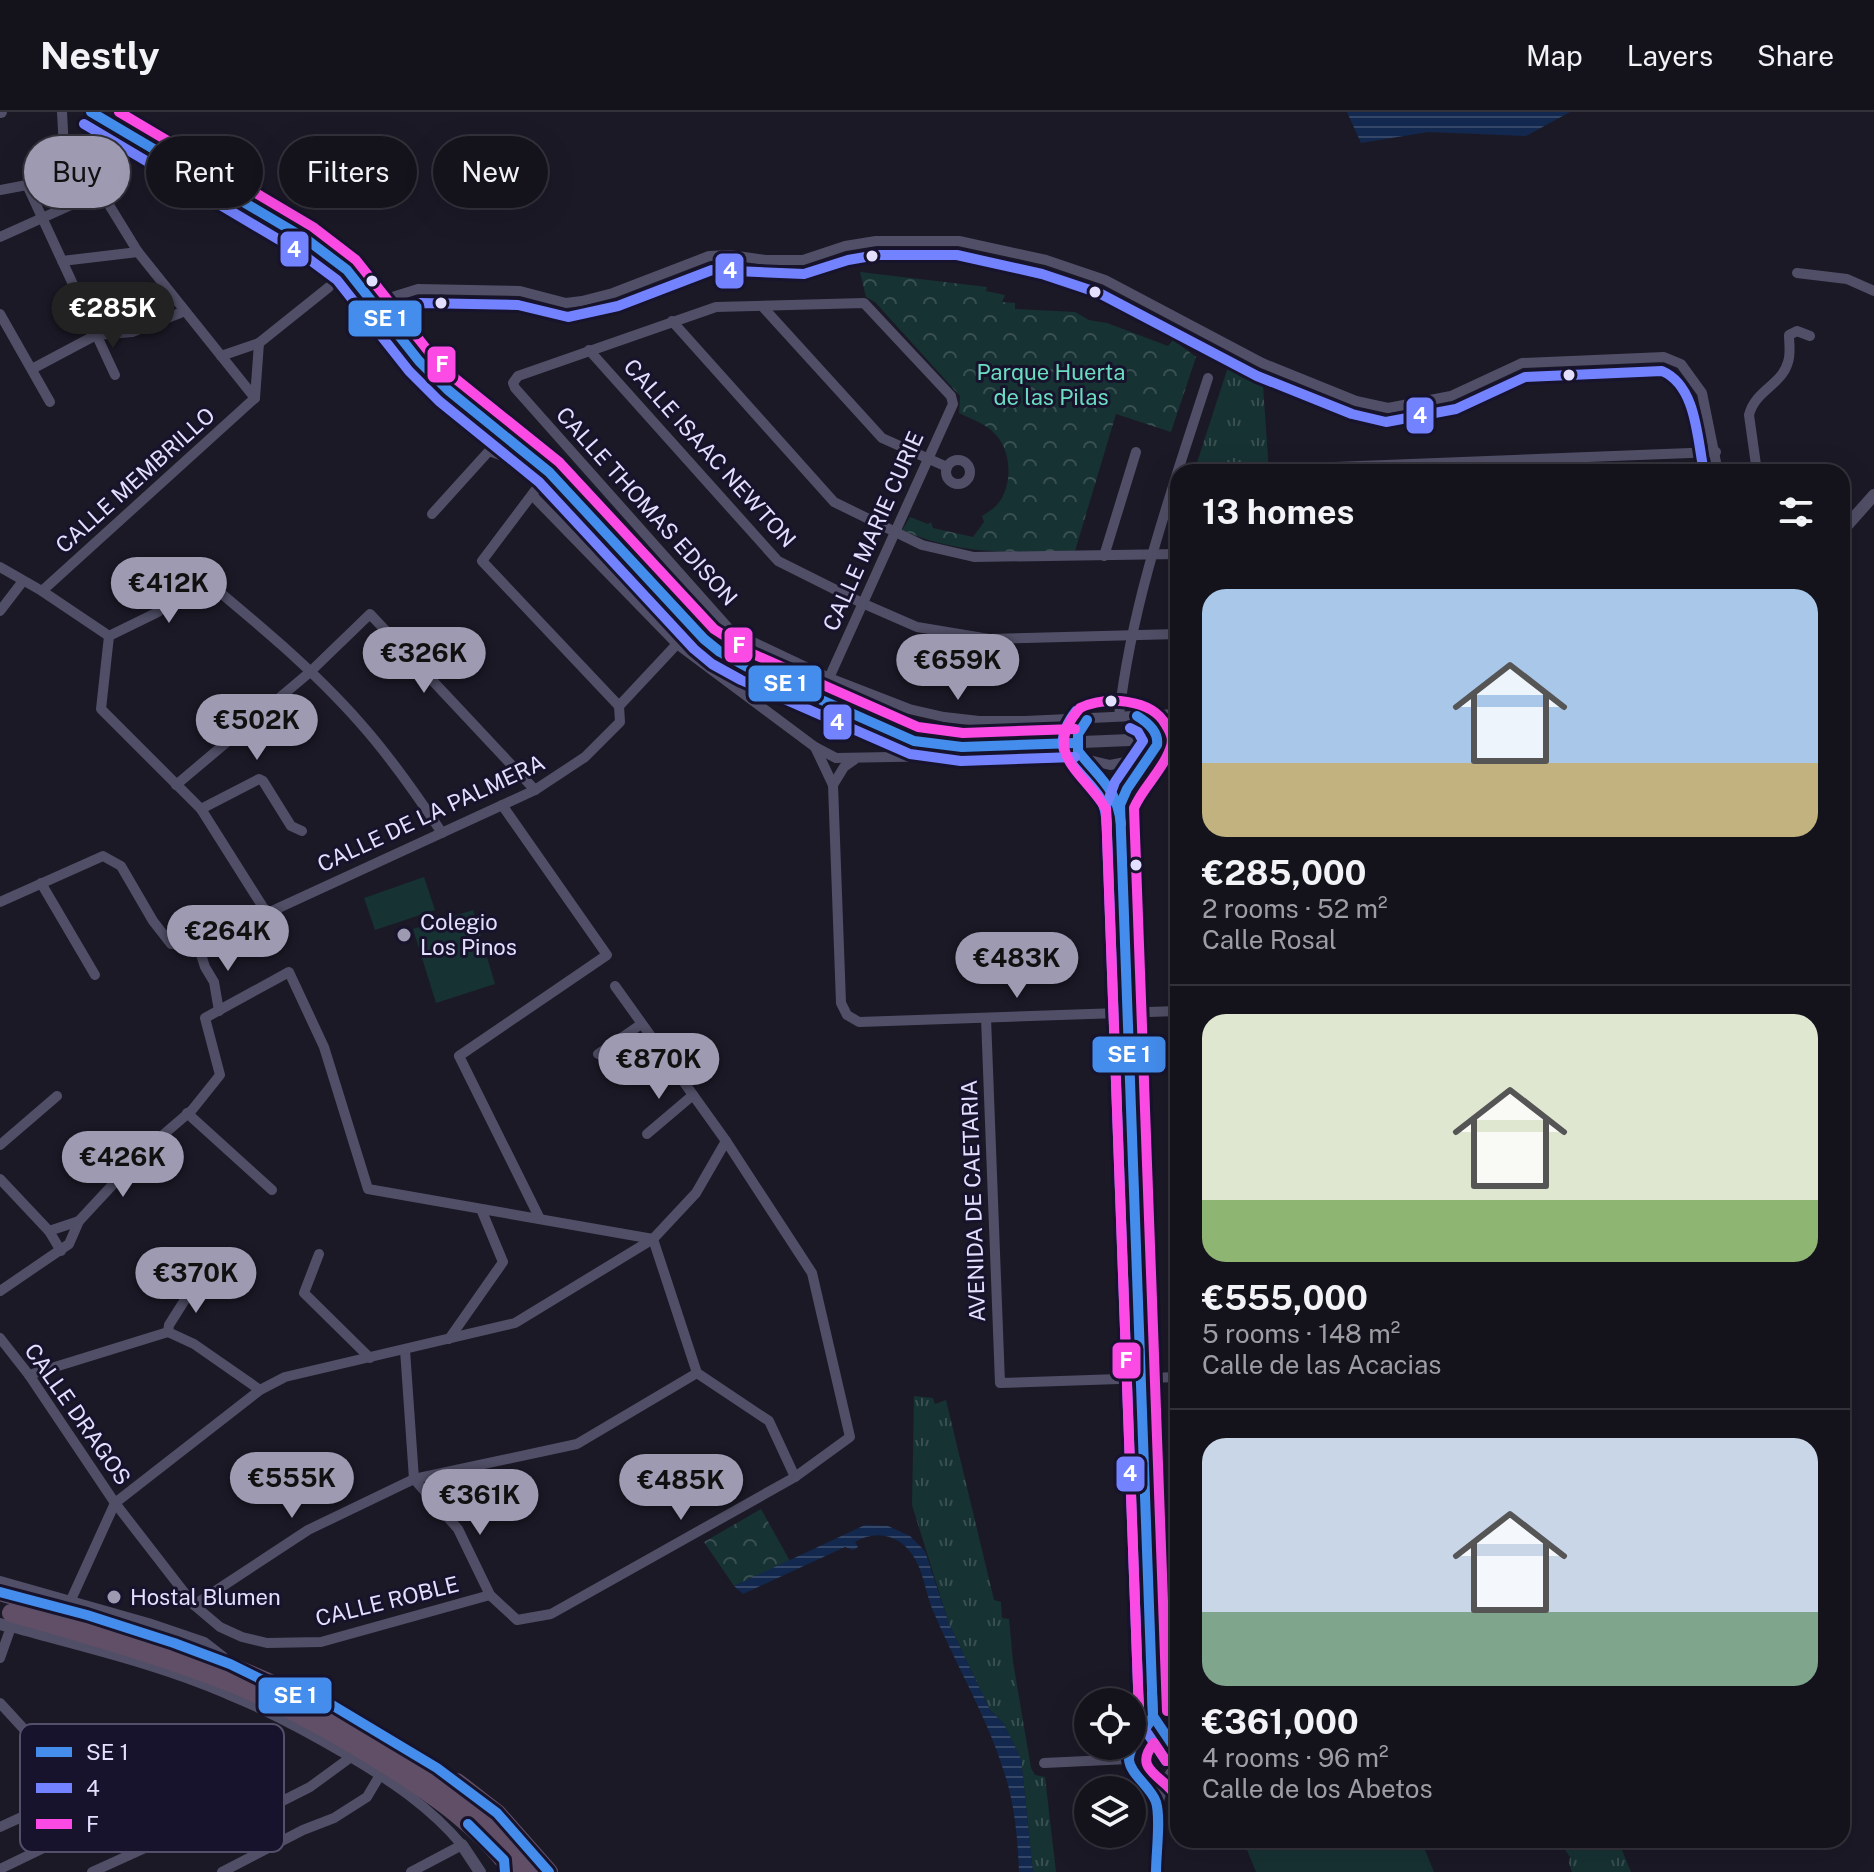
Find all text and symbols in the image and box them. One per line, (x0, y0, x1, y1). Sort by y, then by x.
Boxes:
text: Nestly (40, 33, 160, 78)
text: Map (1526, 39, 1583, 72)
text: Layers (1627, 39, 1713, 72)
text: Share (1757, 39, 1834, 72)
chip: Buy (24, 136, 130, 208)
chip: Rent (146, 136, 263, 208)
chip: Filters (279, 136, 417, 208)
chip: New (433, 136, 548, 208)
line badge: 4 (279, 230, 310, 268)
text: 4 (287, 236, 301, 262)
unlabelled marker (864, 248, 880, 264)
line badge: 4 (714, 252, 745, 290)
text: 4 (723, 257, 737, 283)
unlabelled marker (364, 273, 380, 289)
pin: €285K (57, 282, 169, 350)
unlabelled marker (1087, 284, 1103, 300)
text: €285K (69, 292, 157, 323)
unlabelled marker (433, 295, 449, 311)
line badge: SE 1 (347, 299, 423, 338)
text: SE 1 (363, 305, 407, 331)
line badge: F (426, 345, 457, 384)
text: F (435, 351, 449, 377)
street label: CALLE ISAAC NEWTON (619, 353, 801, 553)
park label: Parque Huerta de las Pilas (977, 359, 1125, 410)
unlabelled marker (1561, 367, 1577, 383)
line badge: 4 (1405, 396, 1435, 435)
street label: CALLE THOMAS EDISON (551, 401, 743, 611)
street label: CALLE MEMBRILLO (50, 402, 220, 558)
text: 4 (1413, 402, 1427, 428)
street label: CALLE MARIE CURIE (817, 427, 929, 635)
icon: filters (1774, 490, 1818, 534)
text: 13 homes (1202, 492, 1354, 532)
pin: €412K (113, 557, 225, 625)
text: €412K (129, 567, 209, 598)
line badge: F (723, 626, 754, 664)
pin: €326K (368, 627, 480, 695)
text: F (732, 632, 746, 658)
pin: €659K (902, 634, 1014, 702)
text: €326K (381, 637, 467, 668)
icon: home (1438, 641, 1582, 785)
text: €659K (914, 644, 1002, 675)
line badge: SE 1 (747, 664, 823, 703)
text: SE 1 (763, 670, 807, 696)
unlabelled marker (1103, 693, 1119, 709)
pin: €502K (201, 694, 313, 762)
line badge: 4 (822, 703, 853, 741)
text: €502K (214, 704, 300, 735)
text: 4 (830, 709, 844, 735)
street label: CALLE DE LA PALMERA (313, 749, 549, 877)
text: €285,000 (1202, 853, 1366, 893)
unlabelled marker (1128, 857, 1144, 873)
text: 2 rooms · 52 m² (1202, 893, 1388, 924)
pin: €264K (172, 905, 284, 973)
place label: Colegio Los Pinos (420, 909, 517, 960)
text: €264K (185, 915, 271, 946)
text: Calle Rosal (1202, 924, 1337, 955)
marker: Colegio Los Pinos (395, 926, 413, 944)
pin: €483K (961, 932, 1073, 1000)
text: €483K (973, 942, 1061, 973)
pin: €870K (603, 1033, 715, 1101)
line badge: SE 1 (1091, 1035, 1167, 1074)
text: SE 1 (1107, 1041, 1151, 1067)
text: €870K (616, 1043, 702, 1074)
icon: home (1438, 1066, 1582, 1210)
street label: AVENIDA DE CAETARIA (956, 1079, 990, 1323)
pin: €426K (67, 1131, 179, 1199)
text: €426K (80, 1141, 166, 1172)
pin: €370K (140, 1247, 252, 1315)
text: €370K (153, 1257, 239, 1288)
text: €555,000 (1202, 1278, 1368, 1318)
text: 5 rooms · 148 m² (1202, 1318, 1400, 1349)
street label: CALLE DRAGOS (19, 1338, 137, 1490)
line badge: F (1111, 1341, 1142, 1380)
text: F (1119, 1347, 1133, 1373)
text: Calle de las Acacias (1202, 1349, 1441, 1380)
pin: €555K (236, 1452, 348, 1520)
pin: €485K (625, 1454, 737, 1522)
line badge: 4 (1115, 1455, 1146, 1493)
text: 4 (1123, 1460, 1137, 1486)
text: €555K (248, 1462, 336, 1493)
text: €485K (637, 1464, 725, 1495)
pin: €361K (424, 1469, 536, 1537)
text: €361K (439, 1479, 521, 1510)
icon: home (1438, 1490, 1582, 1634)
street label: CALLE ROBLE (313, 1571, 461, 1631)
place label: Hostal Blumen (130, 1584, 281, 1610)
marker: Hostal Blumen (105, 1588, 123, 1606)
line badge: SE 1 (257, 1676, 333, 1715)
text: SE 1 (273, 1682, 317, 1708)
map controls (1074, 1688, 1146, 1848)
button: locate (1074, 1688, 1146, 1760)
text: €361,000 (1202, 1702, 1359, 1742)
legend (20, 1724, 284, 1852)
text: SE 1 (86, 1739, 129, 1765)
text: 4 rooms · 96 m² (1202, 1742, 1388, 1773)
text: Calle de los Abetos (1202, 1773, 1433, 1804)
text: 4 (86, 1775, 100, 1801)
button: layers (1074, 1776, 1146, 1848)
text: F (86, 1811, 99, 1837)

